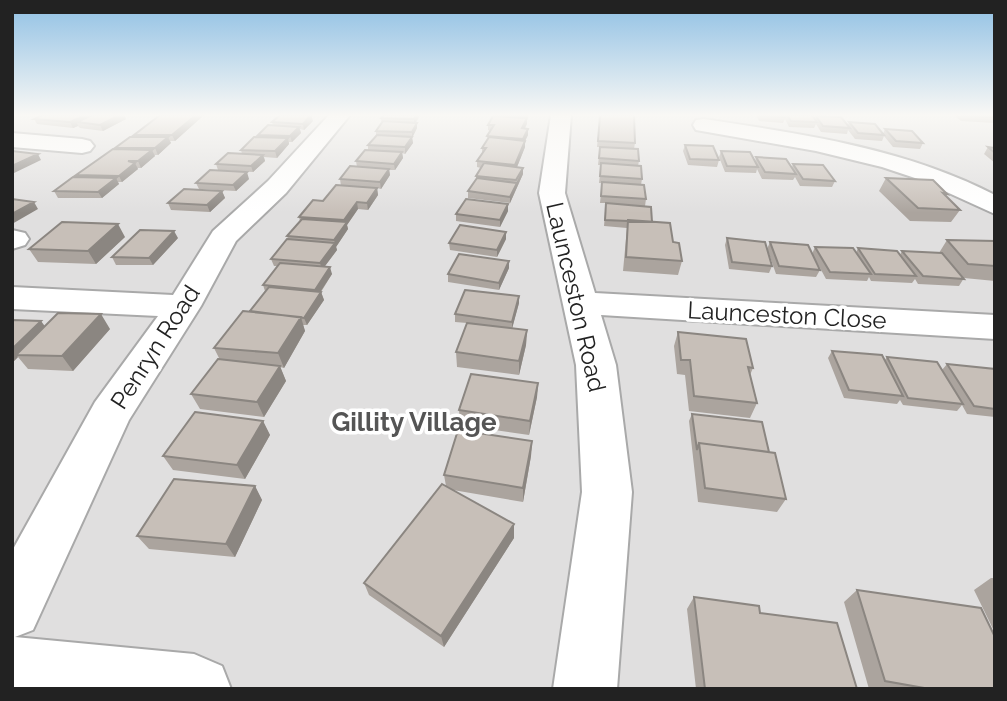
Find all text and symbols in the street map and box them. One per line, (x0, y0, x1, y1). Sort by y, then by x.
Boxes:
street label: Launceston Road (540, 199, 612, 395)
street label: Penryn Road (104, 280, 206, 414)
street label: Launceston Close (687, 295, 887, 335)
district label: Gillity Village (331, 407, 497, 437)

